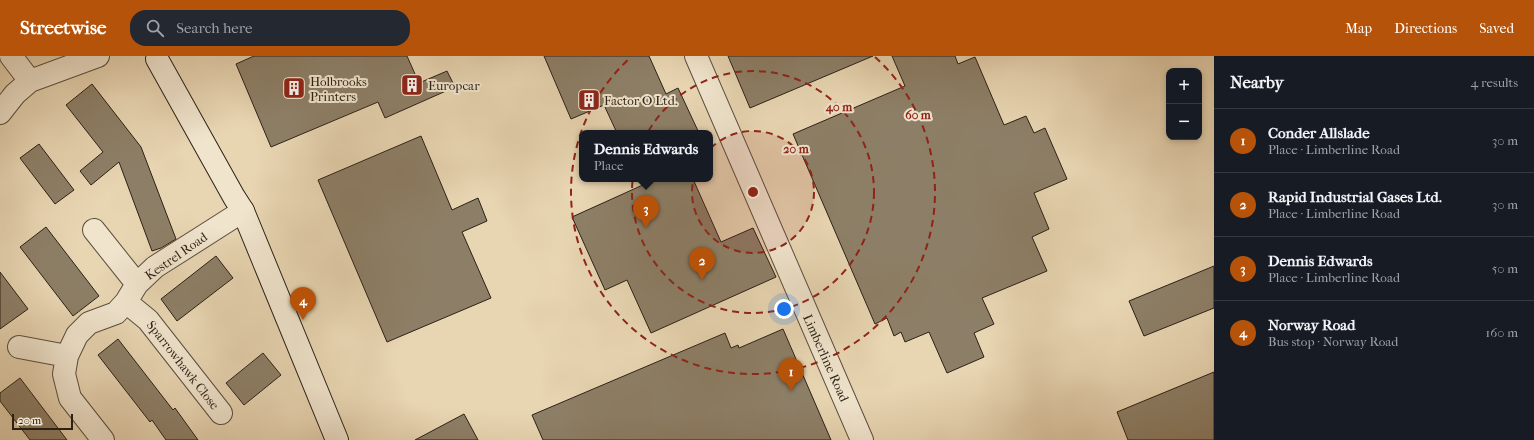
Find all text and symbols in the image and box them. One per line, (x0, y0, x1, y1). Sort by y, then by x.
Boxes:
search box (130, 10, 410, 46)
text: Streetwise (20, 17, 106, 39)
icon: search (144, 17, 166, 39)
text: Search here (176, 19, 252, 37)
text: Map (1345, 20, 1372, 37)
text: Directions (1394, 20, 1457, 37)
text: Saved (1479, 20, 1514, 37)
map controls (1166, 68, 1202, 140)
button: + (1166, 68, 1202, 104)
building icon: Europcar (399, 72, 425, 98)
text: Nearby (1230, 72, 1284, 92)
place label: Holbrooks Printers (310, 74, 367, 104)
building icon: Holbrooks Printers (281, 75, 307, 101)
text: 4 results (1471, 75, 1518, 90)
place label: Europcar (428, 78, 480, 93)
building icon: Factor O Ltd. (576, 87, 602, 113)
place label: Factor O Ltd. (604, 93, 678, 108)
text: 40 m (825, 100, 853, 115)
button: − (1166, 104, 1202, 140)
text: 60 m (905, 108, 932, 122)
text: Conder Allslade (1268, 124, 1370, 142)
popup (579, 130, 713, 182)
text: 1 (1241, 133, 1245, 148)
text: 30 m (1492, 133, 1518, 148)
text: Dennis Edwards (594, 140, 698, 158)
text: 20 m (783, 142, 810, 156)
text: Place · Limberline Road (1268, 142, 1400, 157)
text: Place (594, 158, 623, 173)
centre of rings (746, 185, 760, 199)
text: Rapid Industrial Gases Ltd. (1268, 188, 1442, 206)
pin: 3 (633, 195, 659, 228)
text: 2 (1240, 197, 1246, 212)
text: 30 m (1492, 197, 1518, 212)
text: Place · Limberline Road (1268, 206, 1400, 221)
street label: Kestrel Road (142, 229, 211, 283)
pin: 2 (689, 247, 715, 280)
text: Dennis Edwards (1268, 252, 1373, 270)
text: 3 (1240, 261, 1246, 276)
text: 50 m (1492, 261, 1518, 276)
text: Place · Limberline Road (1268, 270, 1400, 285)
pin: 4 (290, 287, 316, 320)
your location (774, 299, 794, 319)
street label: Limberline Road (800, 312, 852, 405)
text: Norway Road (1268, 316, 1355, 334)
street label: Sparrowhawk Close (144, 318, 223, 413)
text: 4 (1239, 325, 1247, 340)
text: 160 m (1486, 325, 1518, 340)
text: Bus stop · Norway Road (1268, 334, 1398, 349)
pin: 1 (778, 358, 804, 391)
scale bar (12, 412, 73, 431)
text: 20 m (18, 414, 41, 427)

